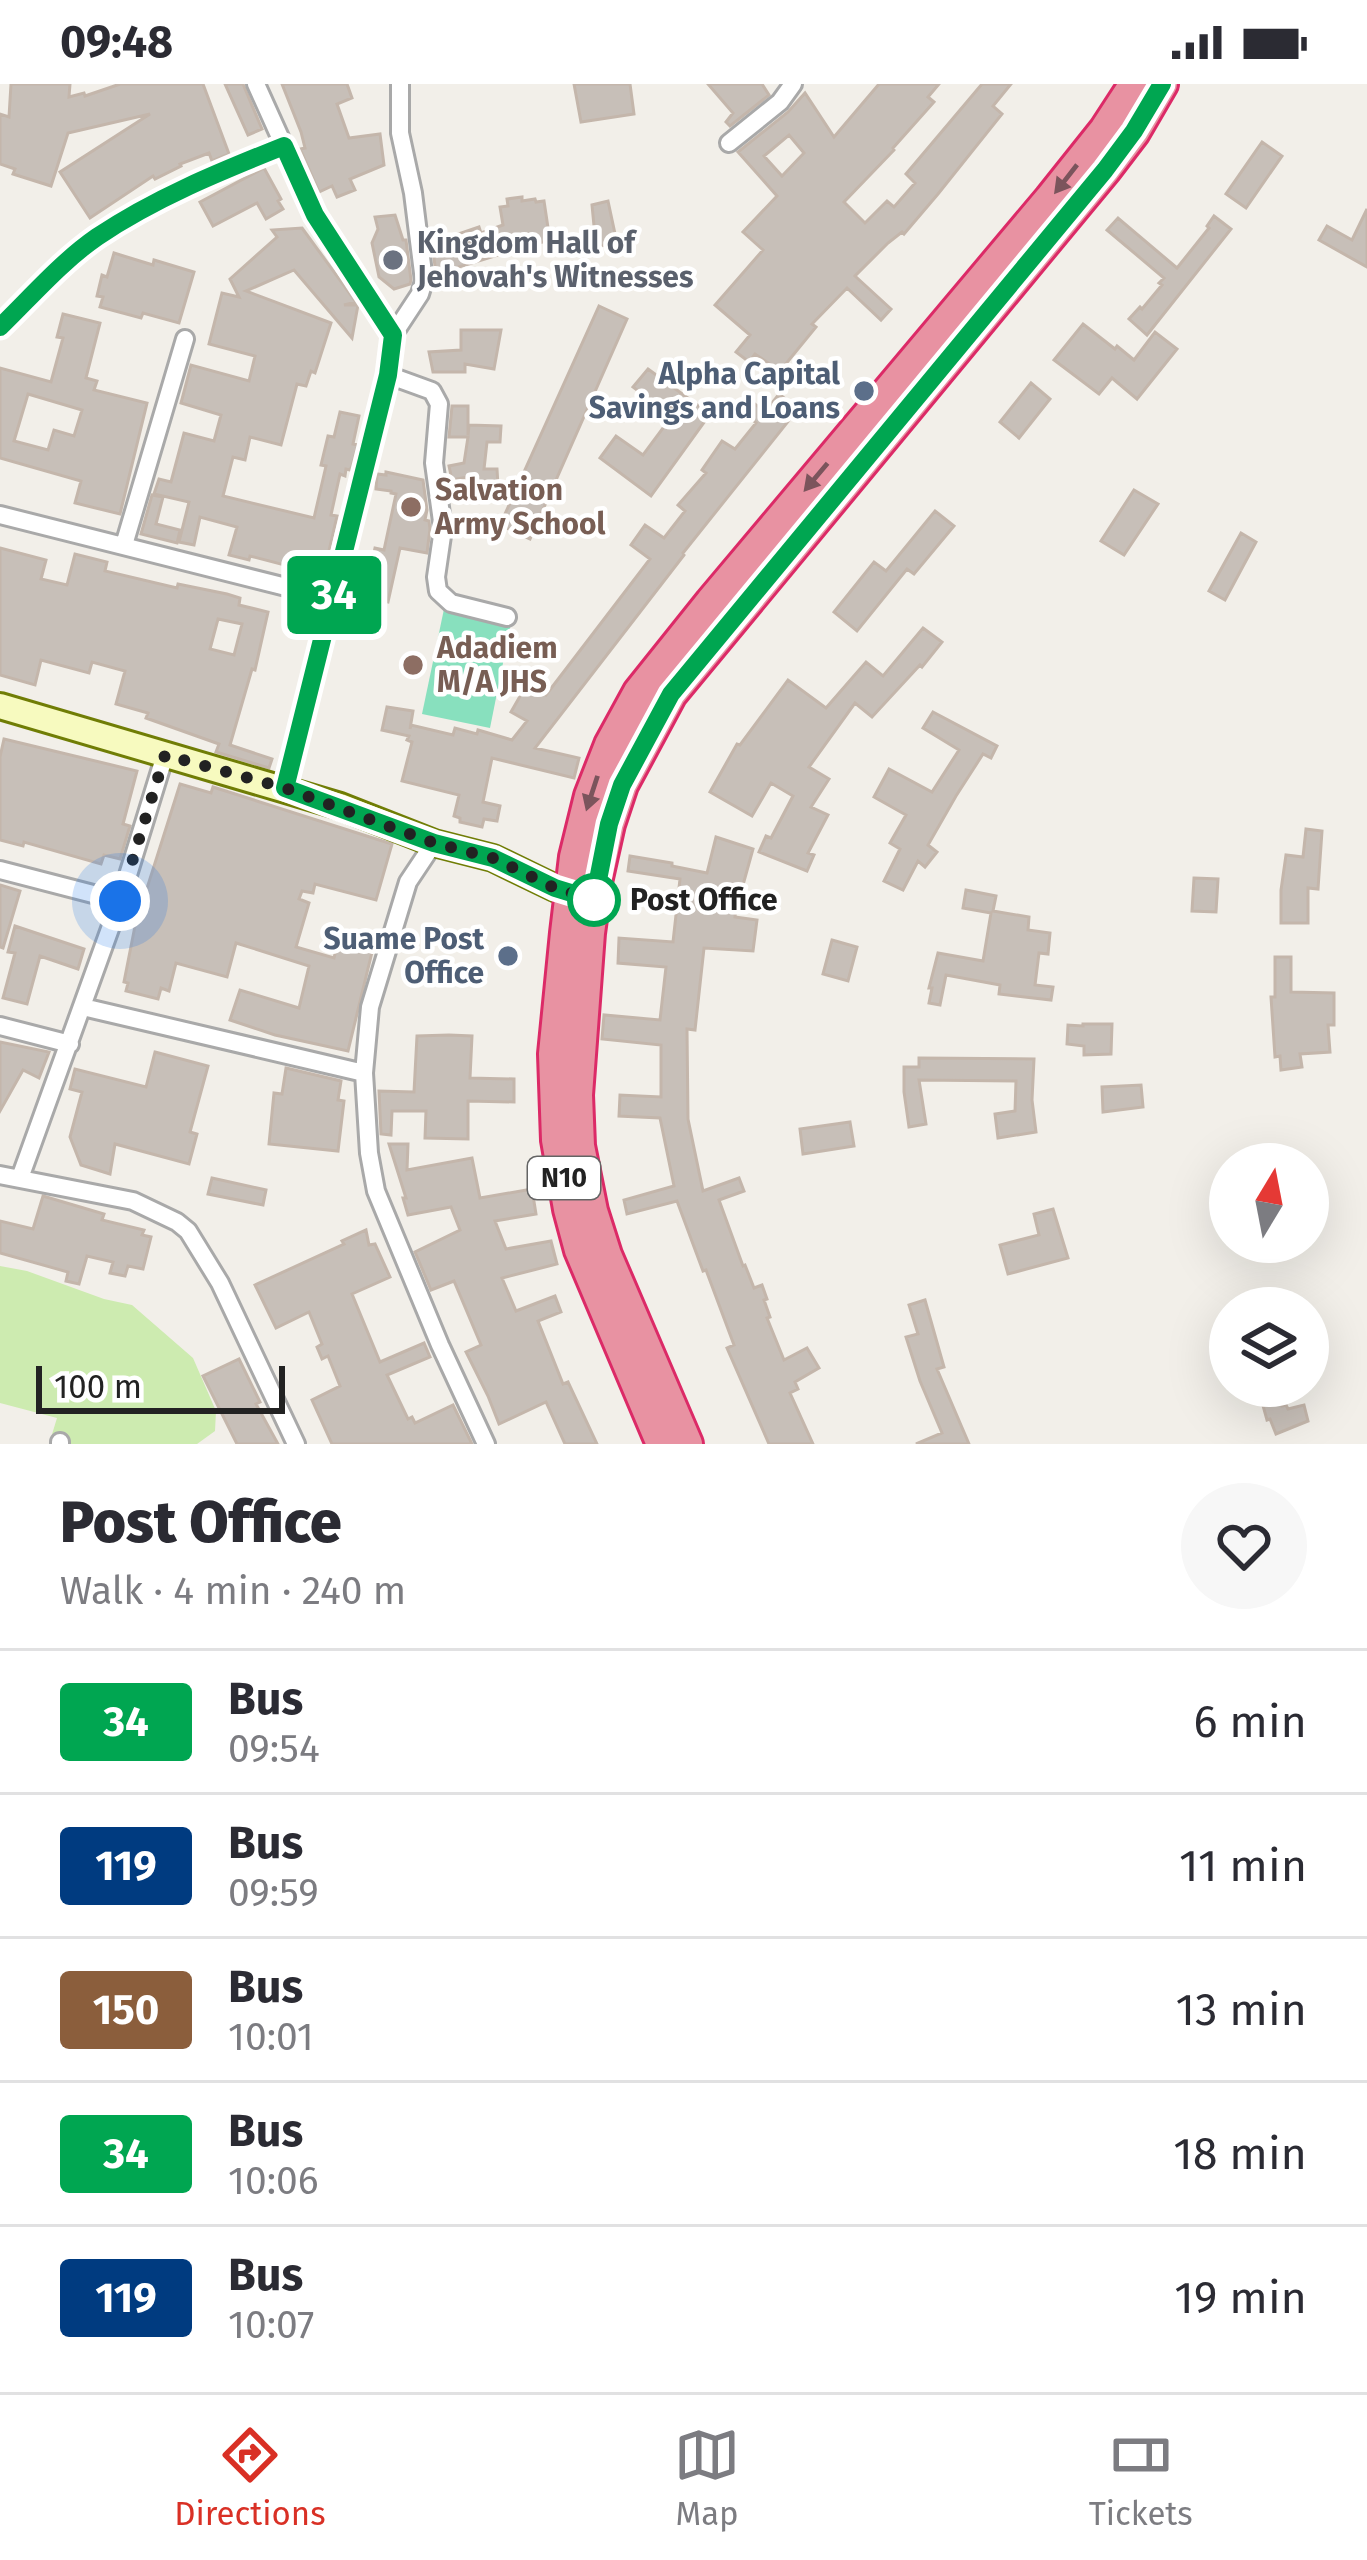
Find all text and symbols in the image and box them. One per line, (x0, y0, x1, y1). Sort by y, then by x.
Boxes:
text: 09:48 (60, 15, 173, 69)
one-way arrow (1054, 163, 1080, 194)
place label: Kingdom Hall of Jehovah's Witnesses (416, 225, 693, 295)
marker: Kingdom Hall of Jehovah's Witnesses (380, 247, 406, 273)
place label: Alpha Capital Savings and Loans (589, 356, 840, 426)
marker: Alpha Capital Savings and Loans (851, 378, 877, 404)
one-way arrow (803, 462, 829, 492)
place label: Salvation Army School (434, 472, 605, 542)
marker: Salvation Army School (398, 494, 424, 520)
line badge: 34 (280, 556, 388, 634)
text: 34 (311, 570, 357, 620)
place label: Adadiem M/A JHS (436, 630, 558, 700)
marker: Adadiem M/A JHS (400, 652, 426, 678)
one-way arrow (582, 775, 601, 812)
your location (90, 871, 150, 931)
marker: Post Office (569, 875, 619, 925)
place label: Post Office (630, 882, 778, 918)
place label: Suame Post Office (324, 921, 484, 991)
marker: Suame Post Office (495, 943, 521, 969)
north arrow (1209, 1143, 1329, 1263)
map controls (1209, 1143, 1329, 1407)
road number: N10 (528, 1157, 600, 1199)
button: layers (1209, 1287, 1329, 1407)
scale bar (36, 1360, 285, 1413)
text: 100 m (54, 1367, 142, 1407)
button: heart (1181, 1483, 1307, 1609)
text: Post Office (60, 1489, 342, 1557)
text: Walk · 4 min · 240 m (60, 1568, 406, 1614)
text: Bus (228, 1672, 303, 1726)
text: 6 min (1193, 1695, 1307, 1749)
text: 34 (103, 1697, 149, 1747)
text: 09:54 (228, 1726, 320, 1772)
text: Bus (228, 1816, 303, 1870)
text: 11 min (1179, 1839, 1307, 1893)
text: 119 (95, 1841, 157, 1891)
text: 09:59 (228, 1870, 319, 1916)
text: Bus (228, 1960, 303, 2014)
text: 13 min (1176, 1983, 1307, 2037)
text: 150 (93, 1985, 159, 2035)
text: 10:01 (228, 2014, 314, 2060)
text: Bus (228, 2104, 303, 2158)
text: 18 min (1173, 2127, 1307, 2181)
text: 34 (103, 2129, 149, 2179)
text: 10:06 (228, 2158, 319, 2204)
text: Bus (228, 2248, 303, 2302)
text: 19 min (1174, 2271, 1307, 2325)
text: 119 (95, 2273, 157, 2323)
text: 10:07 (228, 2302, 314, 2348)
tab: Directions (174, 2422, 326, 2534)
tab: Map (674, 2422, 740, 2534)
tab: Tickets (1089, 2422, 1193, 2534)

